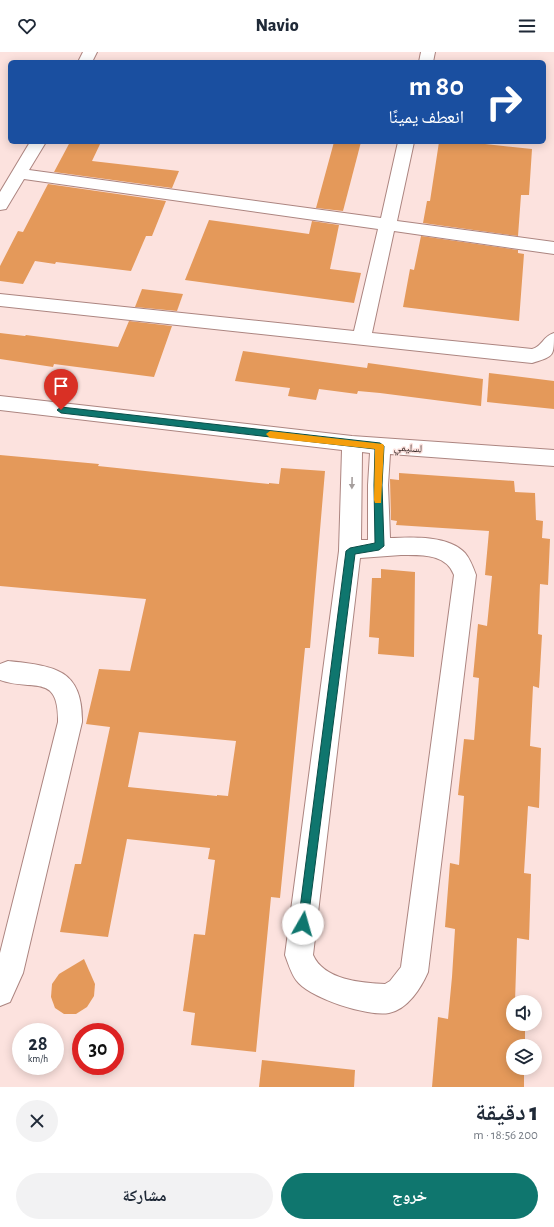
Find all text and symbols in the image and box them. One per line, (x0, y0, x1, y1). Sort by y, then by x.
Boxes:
icon: heart (16, 15, 38, 37)
icon: menu (516, 15, 538, 37)
text: Navio (255, 17, 299, 35)
text: 80 m (409, 73, 464, 101)
icon: right (478, 76, 530, 128)
text: انعطف يمينًا (388, 109, 464, 127)
pin (44, 369, 78, 410)
icon: arrive (50, 375, 72, 397)
street label: لسليمي (393, 442, 423, 457)
one-way arrow (349, 477, 355, 490)
position arrow (282, 903, 324, 945)
map controls (506, 995, 542, 1075)
button: sound (506, 995, 542, 1031)
speed limit sign: 30 (72, 1023, 124, 1075)
text: 28 (28, 1034, 48, 1054)
button: layers (506, 1039, 542, 1075)
text: km/h (28, 1054, 48, 1064)
button: close (16, 1100, 58, 1142)
text: 1 دقيقة (475, 1101, 538, 1125)
text: 200 m · 18:56 (473, 1129, 538, 1142)
button: مشاركة (16, 1173, 273, 1219)
button: خروج (281, 1173, 538, 1219)

